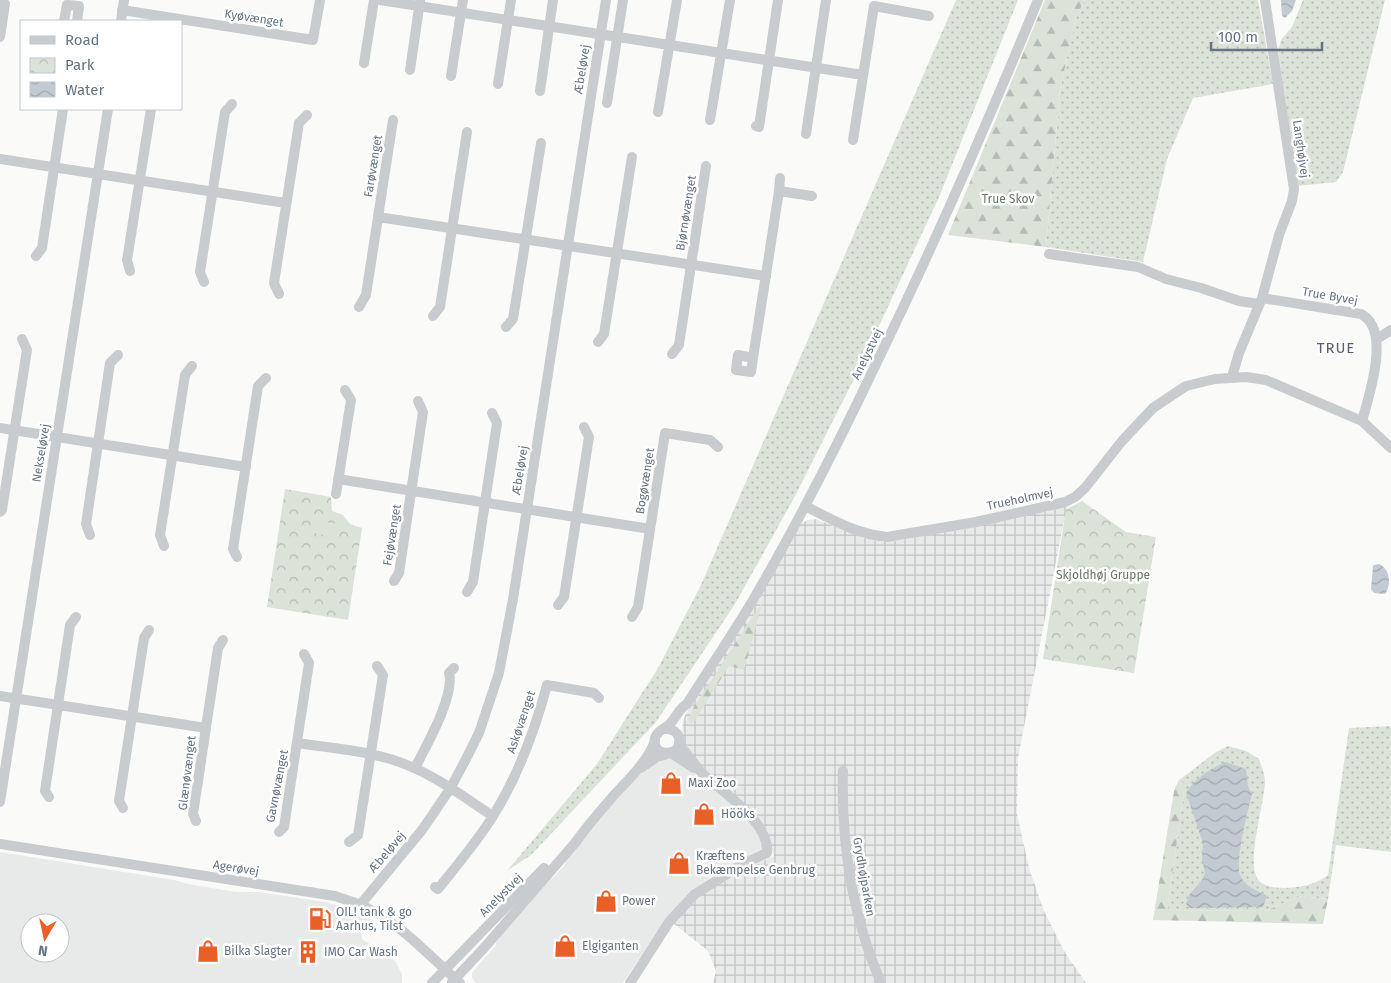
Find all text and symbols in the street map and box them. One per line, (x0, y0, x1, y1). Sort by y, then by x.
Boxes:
street label: Kyøvænget (223, 6, 285, 30)
legend (20, 20, 182, 110)
scale bar (1211, 20, 1322, 52)
text: 100 m (1218, 28, 1258, 46)
text: Road (65, 31, 100, 49)
street label: Æbeløvej (571, 43, 593, 96)
text: Park (65, 56, 95, 74)
text: Water (65, 81, 104, 99)
street label: Langhøjvej (1290, 119, 1312, 179)
street label: Farøvænget (361, 133, 385, 198)
street label: Bjørnøvænget (673, 174, 699, 252)
park label: True Skov (982, 192, 1034, 206)
street label: True Byvej (1301, 284, 1359, 308)
street label: Anelystvej (849, 326, 885, 382)
district label: TRUE (1317, 339, 1355, 357)
street label: Nekseløvej (29, 423, 53, 483)
street label: Æbeløvej (509, 444, 531, 497)
street label: Bogøvænget (633, 446, 657, 515)
street label: Trueholmvej (986, 485, 1054, 513)
street label: Fejøvænget (380, 503, 404, 567)
park label: Skjoldhøj Gruppe (1056, 568, 1150, 582)
street label: Askøvænget (504, 688, 538, 755)
street label: Glænøvænget (175, 734, 199, 811)
street label: Gavnøvænget (263, 748, 291, 823)
shop icon: Maxi Zoo (658, 770, 684, 796)
place label: Maxi Zoo (688, 776, 736, 790)
shop icon: Hööks (691, 801, 717, 827)
place label: Hööks (721, 807, 755, 821)
street label: Æbeløvej (365, 828, 408, 876)
street label: Grydhøjparken (850, 836, 878, 918)
place label: Kræftens Bekæmpelse Genbrug (696, 849, 816, 877)
shop icon: Kræftens Bekæmpelse Genbrug (666, 850, 692, 876)
street label: Agerøvej (212, 857, 260, 879)
street label: Anelystvej (476, 870, 526, 920)
shop icon: Power (593, 888, 619, 914)
place label: Power (622, 894, 656, 908)
place label: OIL! tank & go Aarhus, Tilst (336, 905, 412, 933)
fuel station icon: OIL! tank & go Aarhus, Tilst (307, 906, 333, 932)
north arrow (20, 913, 70, 963)
shop icon: Elgiganten (552, 933, 578, 959)
shop icon: Bilka Slagter (195, 938, 221, 964)
building icon: IMO Car Wash (295, 939, 321, 965)
place label: Elgiganten (582, 939, 639, 953)
text: N (37, 941, 49, 959)
place label: Bilka Slagter (224, 944, 292, 958)
place label: IMO Car Wash (324, 945, 398, 959)

